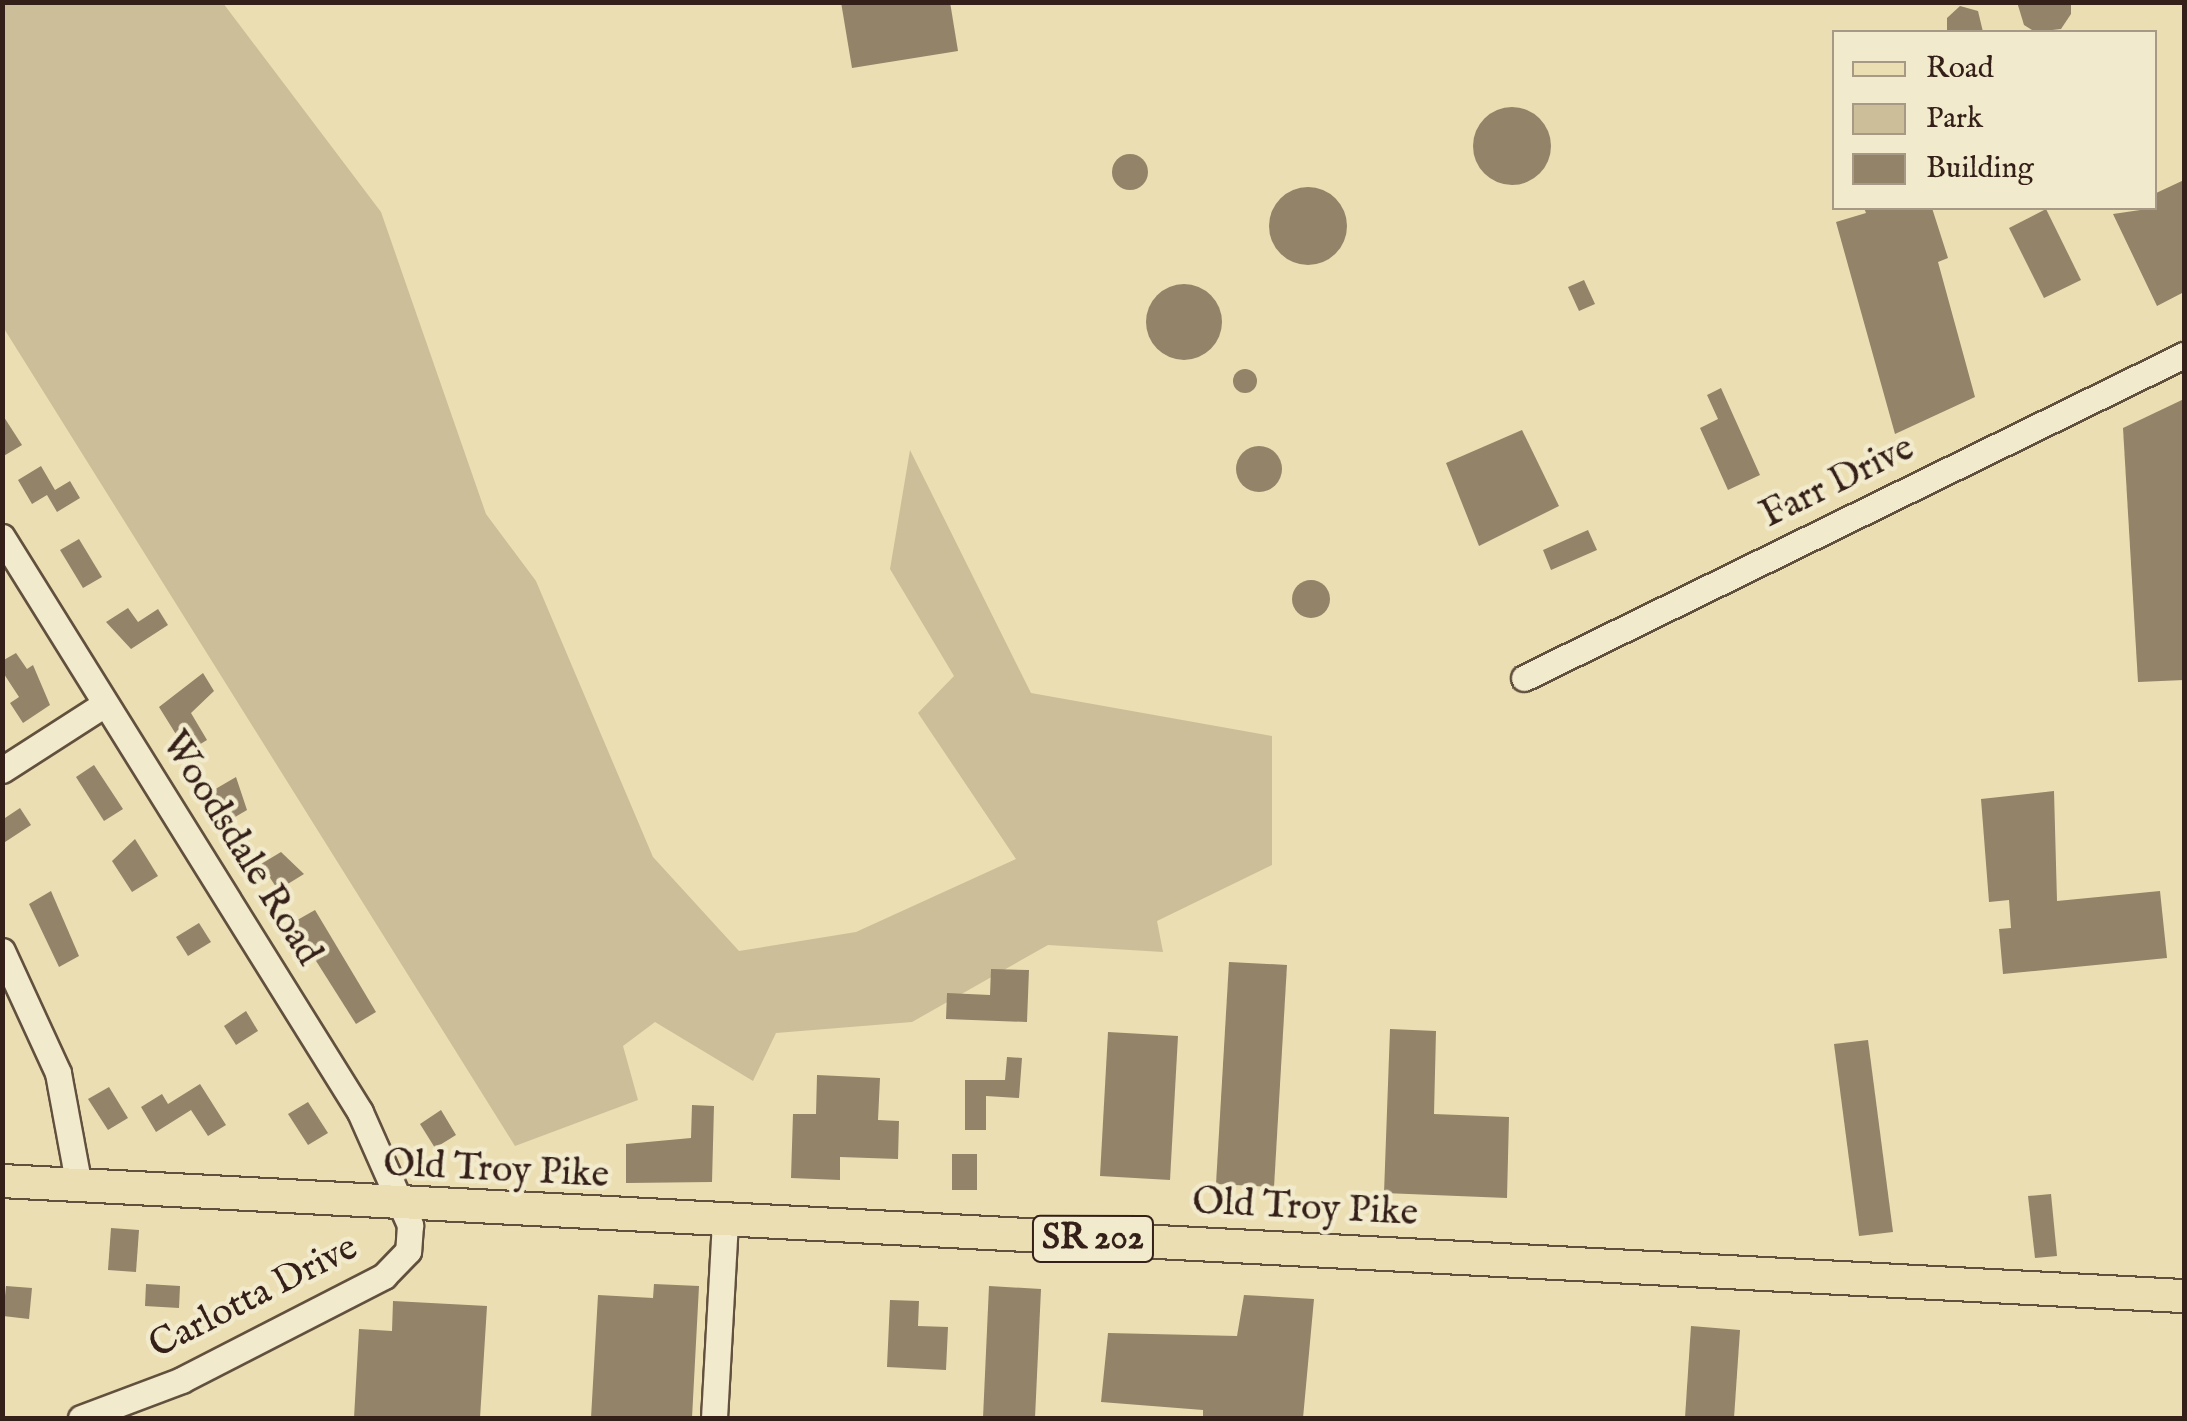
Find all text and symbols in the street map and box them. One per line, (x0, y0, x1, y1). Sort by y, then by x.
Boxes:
legend (1832, 30, 2157, 210)
text: Road (1926, 50, 1994, 88)
text: Park (1926, 100, 1983, 138)
text: Building (1926, 150, 2034, 188)
street label: Farr Drive (1754, 426, 1922, 540)
street label: Woodsdale Road (150, 724, 330, 974)
street label: Old Troy Pike (382, 1142, 610, 1200)
street label: Old Troy Pike (1191, 1180, 1419, 1238)
road number: SR 202 (1030, 1209, 1156, 1269)
street label: Carlotta Drive (142, 1226, 366, 1370)

